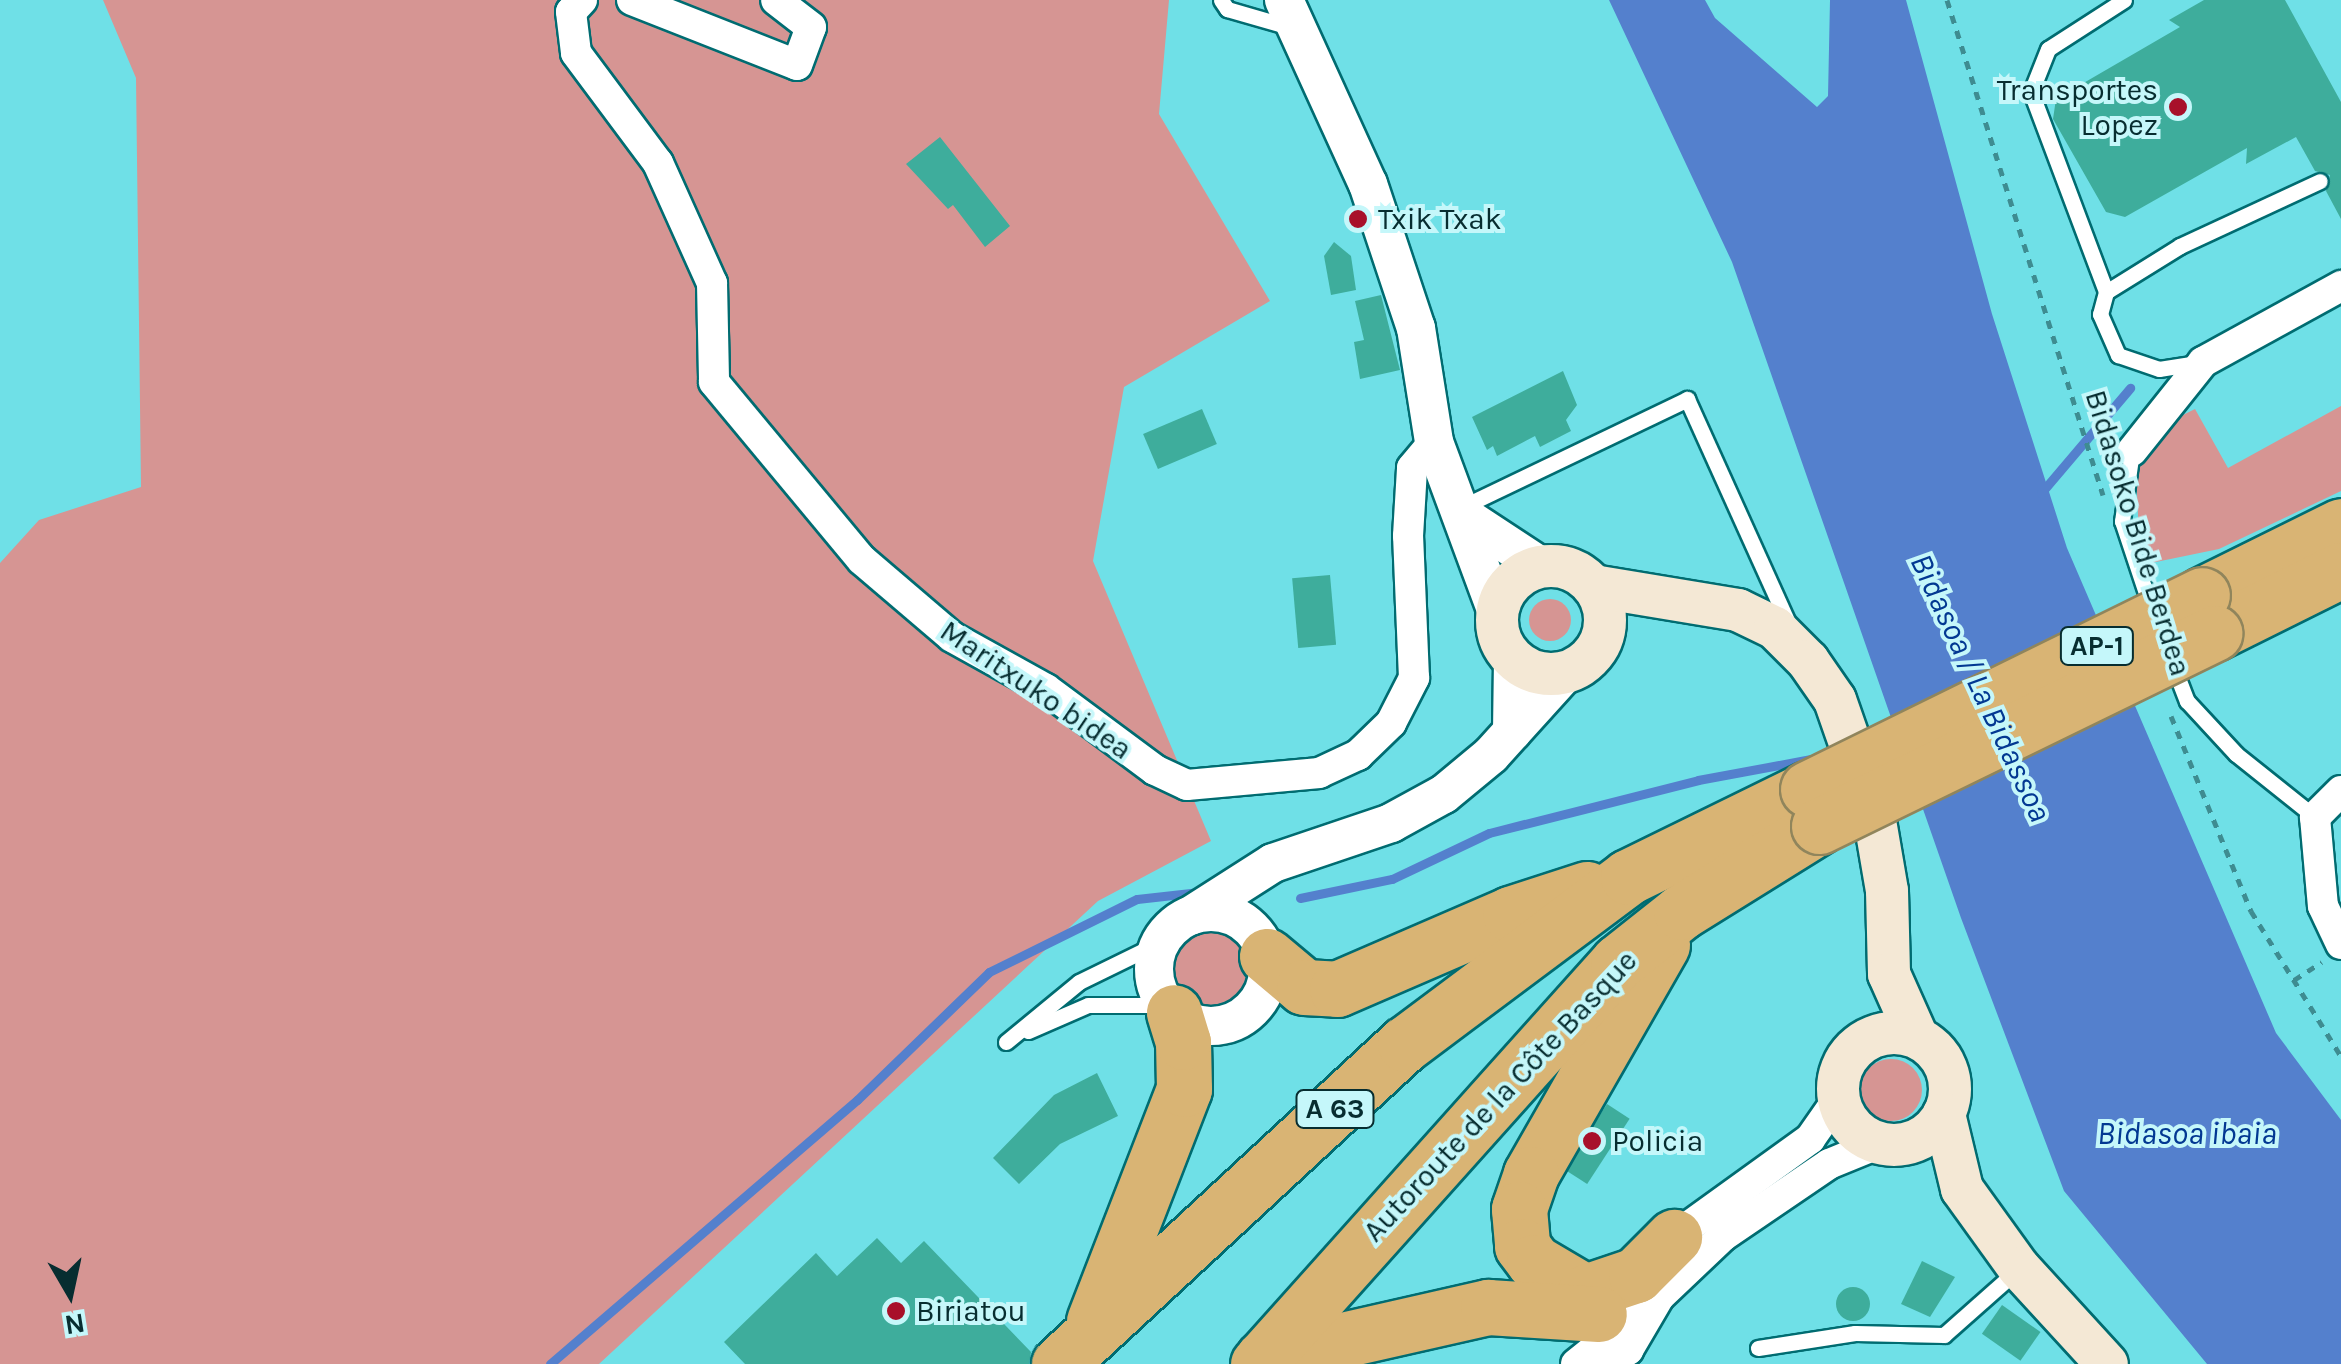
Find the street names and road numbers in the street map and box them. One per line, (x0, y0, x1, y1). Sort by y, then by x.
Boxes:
street label: Bidasoko Bide Berdea (2077, 386, 2199, 680)
street label: Maritxuko bidea (933, 613, 1139, 767)
road number: AP-1 (2060, 623, 2134, 669)
street label: Autoroute de la Côte Basque (1355, 943, 1645, 1249)
road number: A 63 (1295, 1086, 1375, 1132)

